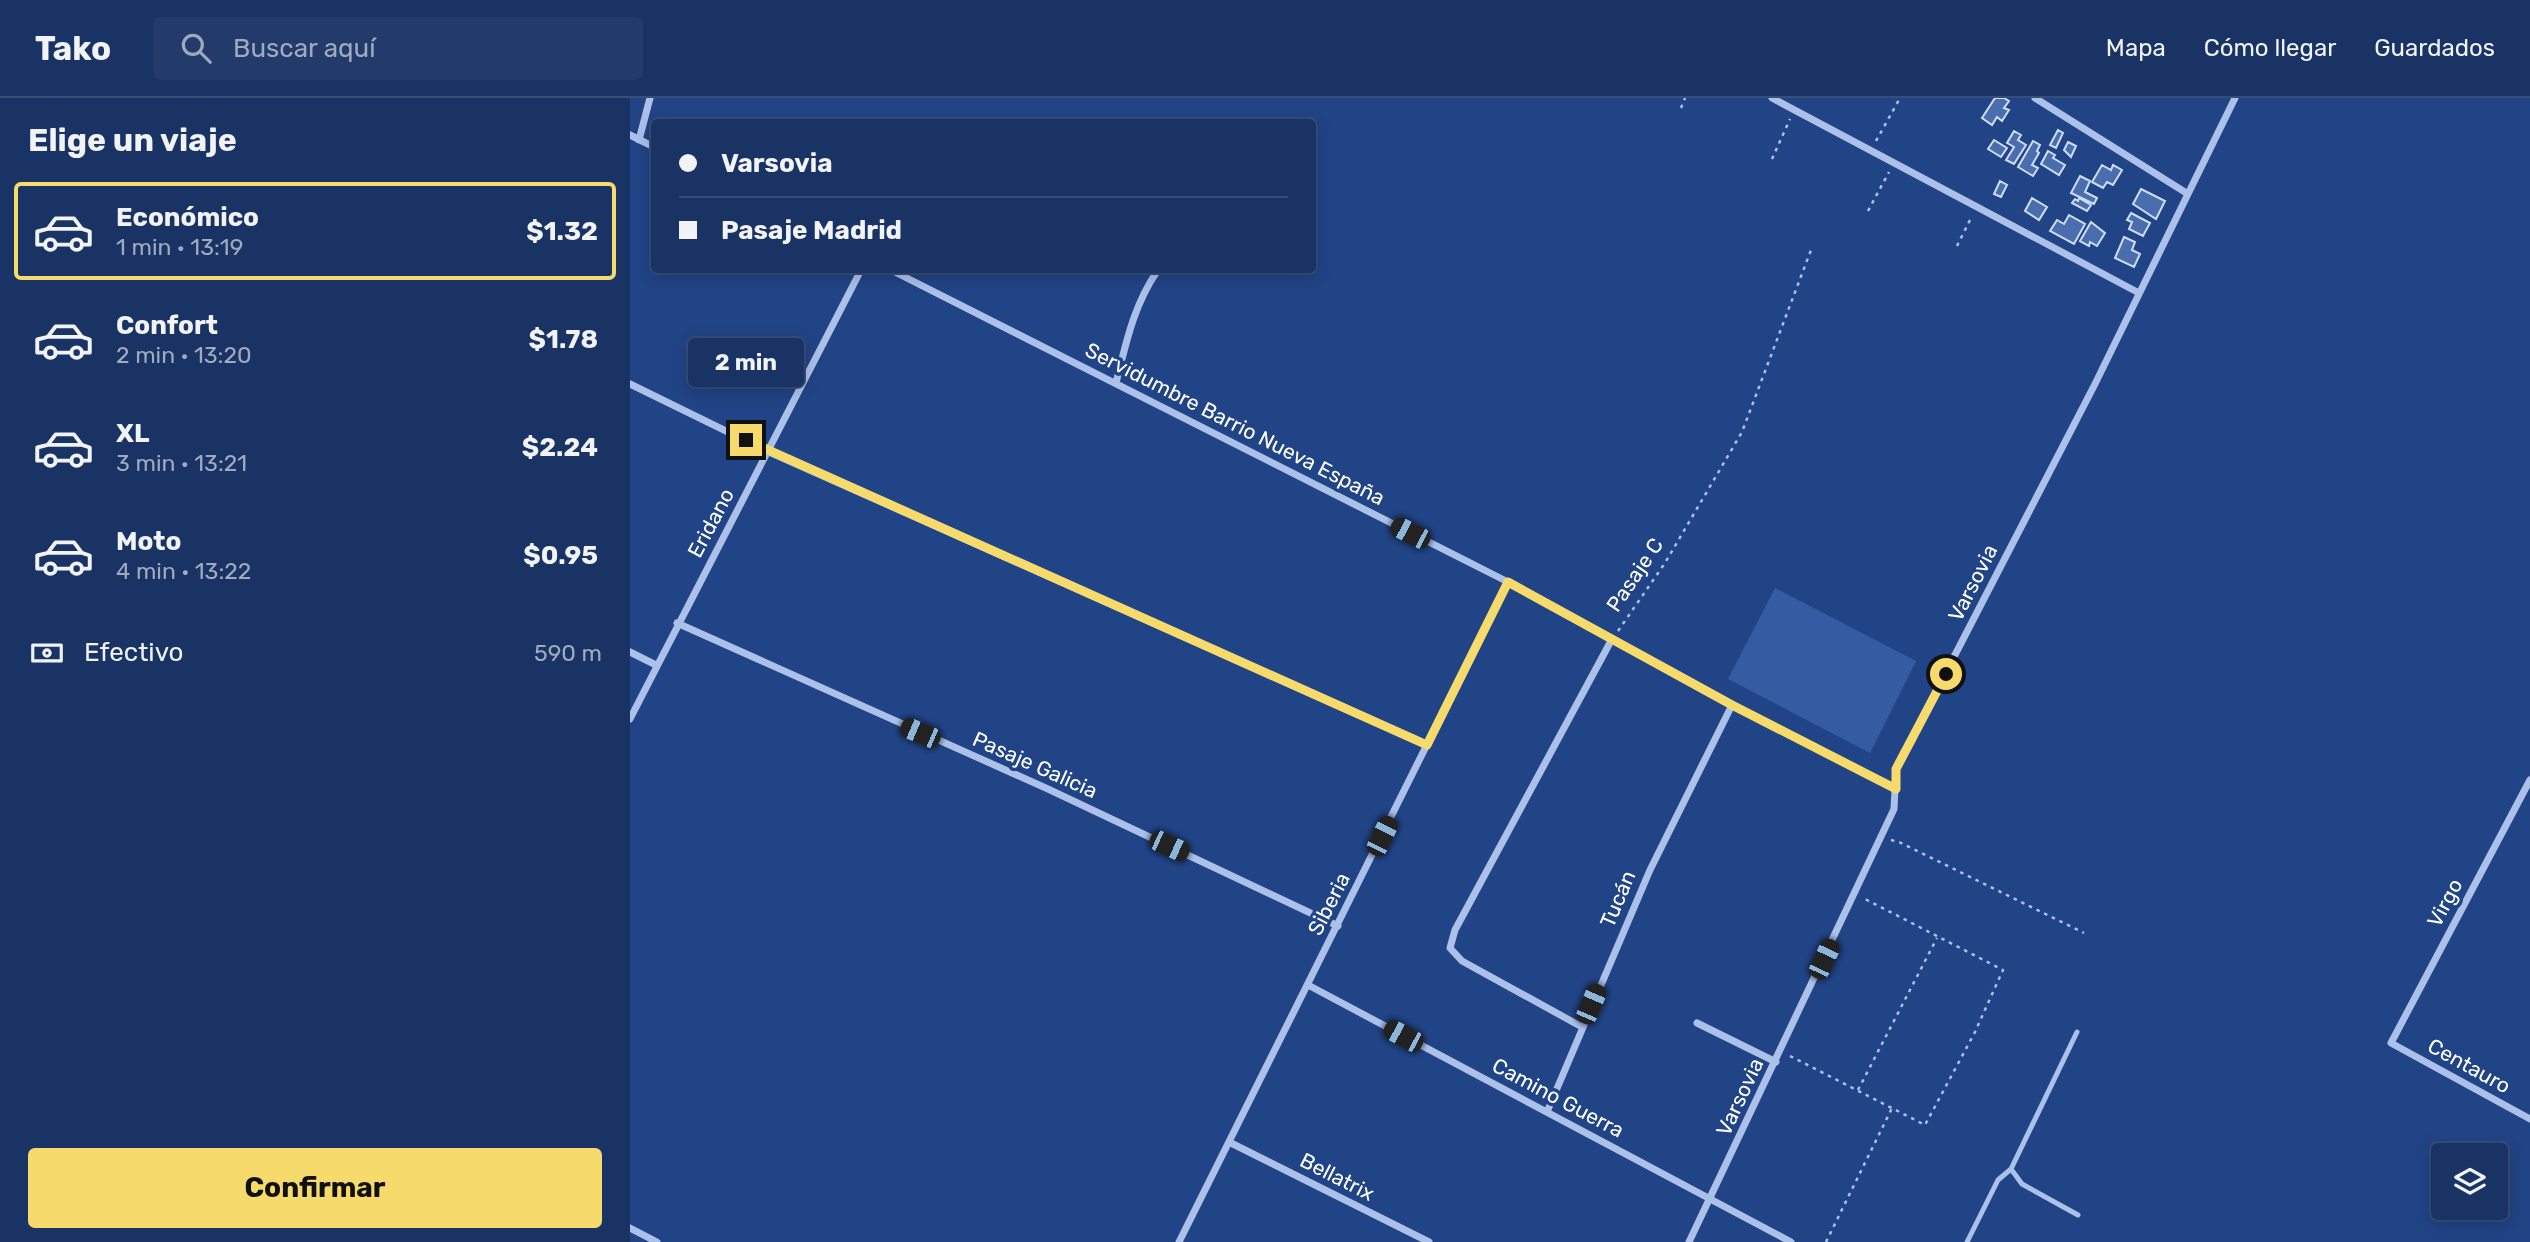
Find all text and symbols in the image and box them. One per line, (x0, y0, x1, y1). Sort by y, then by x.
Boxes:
search box (153, 17, 643, 80)
text: Tako (35, 29, 111, 68)
icon: search (177, 29, 215, 67)
text: Buscar aquí (233, 33, 376, 64)
text: Mapa (2106, 34, 2166, 62)
text: Cómo llegar (2204, 34, 2336, 62)
text: Guardados (2374, 34, 2495, 62)
text: Elige un viaje (28, 121, 237, 159)
text: Varsovia (721, 148, 833, 179)
icon: car (32, 200, 95, 263)
text: Económico (116, 202, 259, 233)
text: Pasaje Madrid (721, 215, 902, 246)
text: $1.32 (526, 216, 598, 247)
text: 1 min · 13:19 (116, 233, 243, 261)
icon: car (32, 308, 95, 371)
text: Confort (116, 310, 218, 341)
text: $1.78 (529, 324, 598, 355)
street label: Servidumbre Barrio Nueva España (1081, 337, 1389, 510)
callout: 2 min (688, 338, 804, 388)
text: 2 min · 13:20 (116, 341, 252, 369)
text: 2 min (715, 348, 777, 376)
icon: car (32, 416, 95, 479)
text: XL (116, 418, 149, 449)
route end (730, 424, 762, 456)
text: $2.24 (522, 432, 598, 463)
text: 3 min · 13:21 (116, 449, 247, 477)
street label: Eridano (682, 484, 739, 562)
car (1387, 514, 1434, 552)
icon: car (32, 524, 95, 587)
text: Moto (116, 526, 181, 557)
street label: Pasaje C (1601, 533, 1668, 616)
text: $0.95 (523, 540, 598, 571)
street label: Varsovia (1943, 540, 2002, 625)
text: 4 min · 13:22 (116, 557, 251, 585)
icon: cash (28, 634, 66, 672)
text: Efectivo (84, 637, 183, 668)
text: 590 m (534, 639, 602, 667)
route start (1930, 658, 1962, 690)
car (897, 715, 944, 751)
street label: Pasaje Galicia (969, 726, 1101, 803)
car (1364, 813, 1401, 859)
car (1146, 828, 1193, 864)
street label: Tucán (1594, 867, 1641, 931)
street label: Siberia (1302, 868, 1355, 939)
street label: Virgo (2422, 874, 2468, 931)
car (1806, 936, 1843, 982)
car (1574, 981, 1609, 1027)
car (1380, 1017, 1427, 1055)
street label: Centauro (2424, 1033, 2515, 1098)
street label: Camino Guerra (1488, 1052, 1628, 1143)
street label: Varsovia (1711, 1054, 1768, 1140)
map controls (2431, 1143, 2508, 1220)
button: layers (2431, 1143, 2508, 1220)
street label: Bellatrix (1296, 1147, 1379, 1206)
button: Confirmar (28, 1148, 602, 1228)

